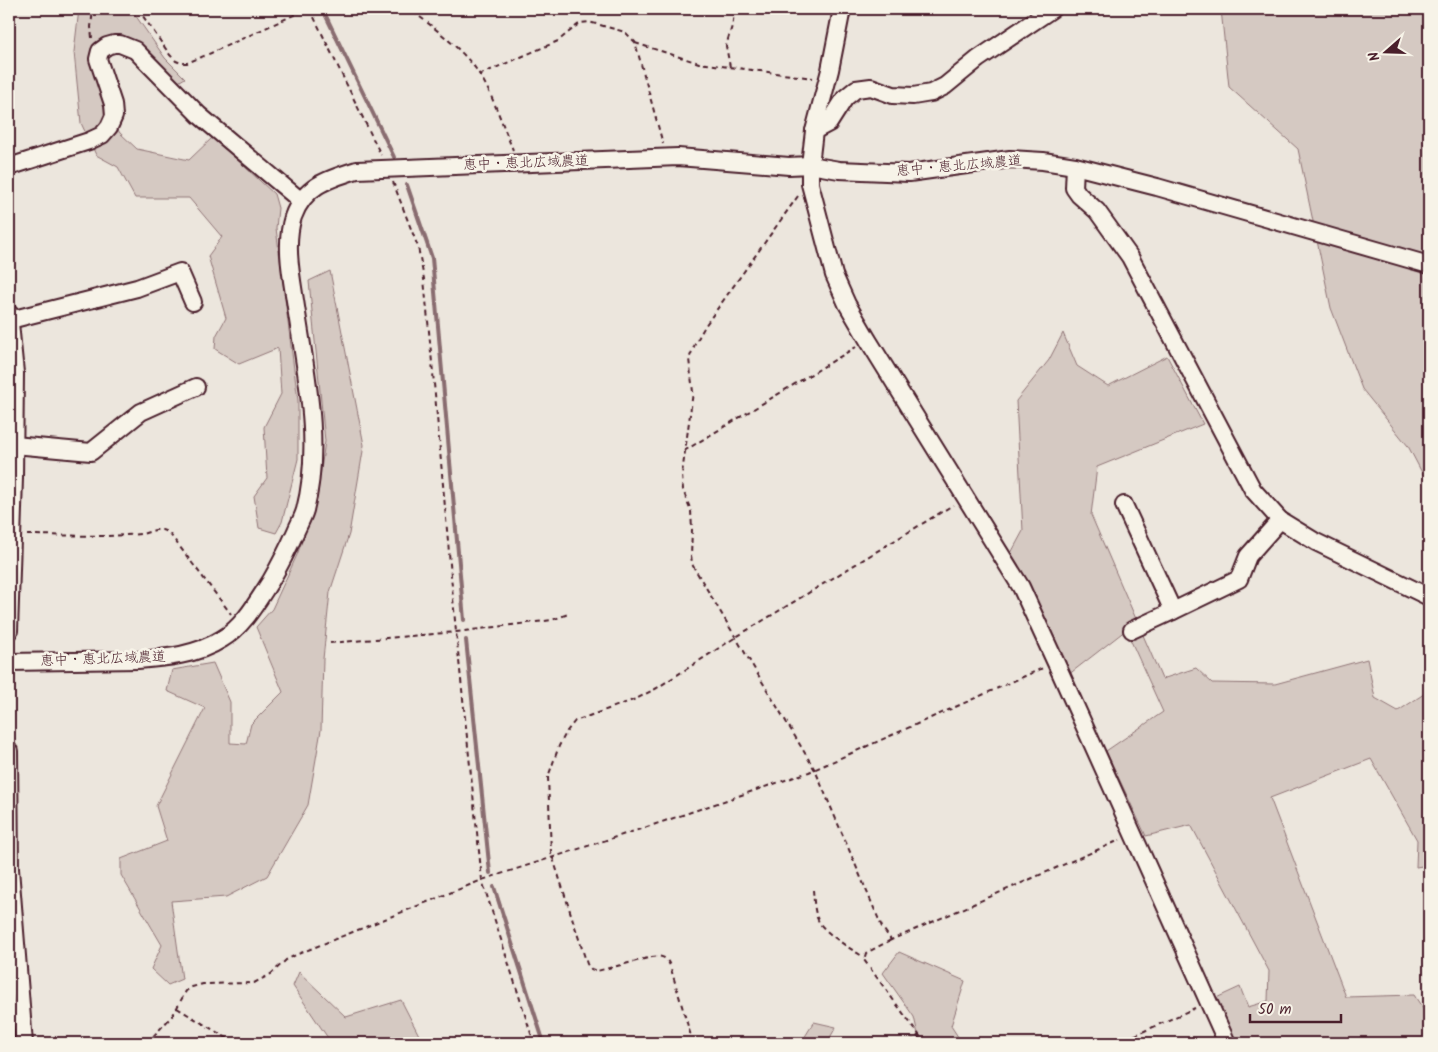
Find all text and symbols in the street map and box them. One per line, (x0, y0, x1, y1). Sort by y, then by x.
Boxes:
north arrow (1360, 28, 1410, 78)
text: N (1363, 48, 1387, 64)
street label: 恵中・恵北広域農道 (463, 150, 589, 176)
street label: 恵中・恵北広域農道 (895, 150, 1023, 182)
street label: 恵中・恵北広域農道 (40, 646, 166, 672)
scale bar (1250, 992, 1342, 1024)
text: 50 m (1258, 998, 1292, 1022)

